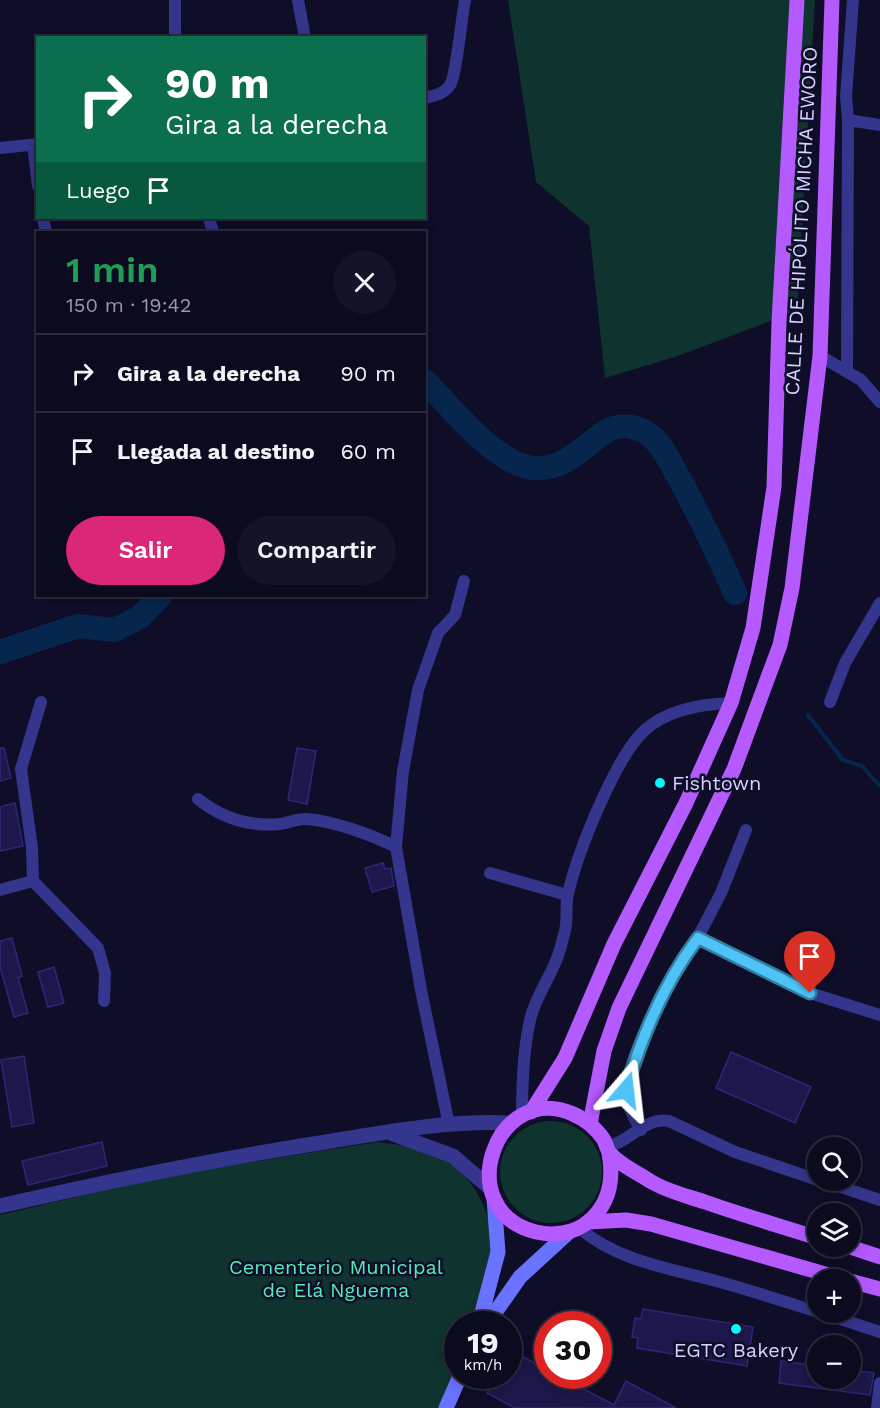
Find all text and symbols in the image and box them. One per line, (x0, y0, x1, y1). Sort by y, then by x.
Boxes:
street label: CALLE DE HIPÓLITO MICHA EWORO (780, 46, 822, 396)
text: 90 m (165, 59, 269, 108)
icon: right (66, 60, 144, 138)
text: Gira a la derecha (165, 109, 388, 141)
icon: arrive (142, 174, 175, 207)
text: Luego (66, 178, 130, 203)
text: 1 min (66, 249, 158, 291)
button: close (333, 251, 396, 314)
text: 150 m · 19:42 (66, 293, 191, 317)
icon: right (66, 357, 99, 390)
text: Gira a la derecha (117, 361, 300, 386)
text: 90 m (340, 361, 396, 386)
icon: arrive (66, 435, 99, 468)
text: Llegada al destino (117, 439, 315, 464)
text: 60 m (340, 439, 396, 464)
button: Salir (66, 516, 225, 585)
button: Compartir (237, 516, 396, 585)
place label: Fishtown (672, 771, 761, 795)
marker: Fishtown (653, 776, 667, 790)
pin (784, 931, 835, 993)
icon: arrive (793, 940, 826, 973)
position arrow (594, 1058, 658, 1122)
map controls (807, 1137, 861, 1389)
button: search (807, 1137, 861, 1191)
button: layers (807, 1203, 861, 1257)
park label: Cementerio Municipal de Elá Nguema (229, 1255, 443, 1302)
button: + (807, 1269, 861, 1323)
speed limit sign: 30 (534, 1311, 612, 1389)
marker: EGTC Bakery (729, 1322, 743, 1336)
text: 19 (467, 1325, 499, 1360)
button: − (807, 1335, 861, 1389)
place label: EGTC Bakery (674, 1338, 799, 1362)
text: km/h (464, 1356, 502, 1374)

